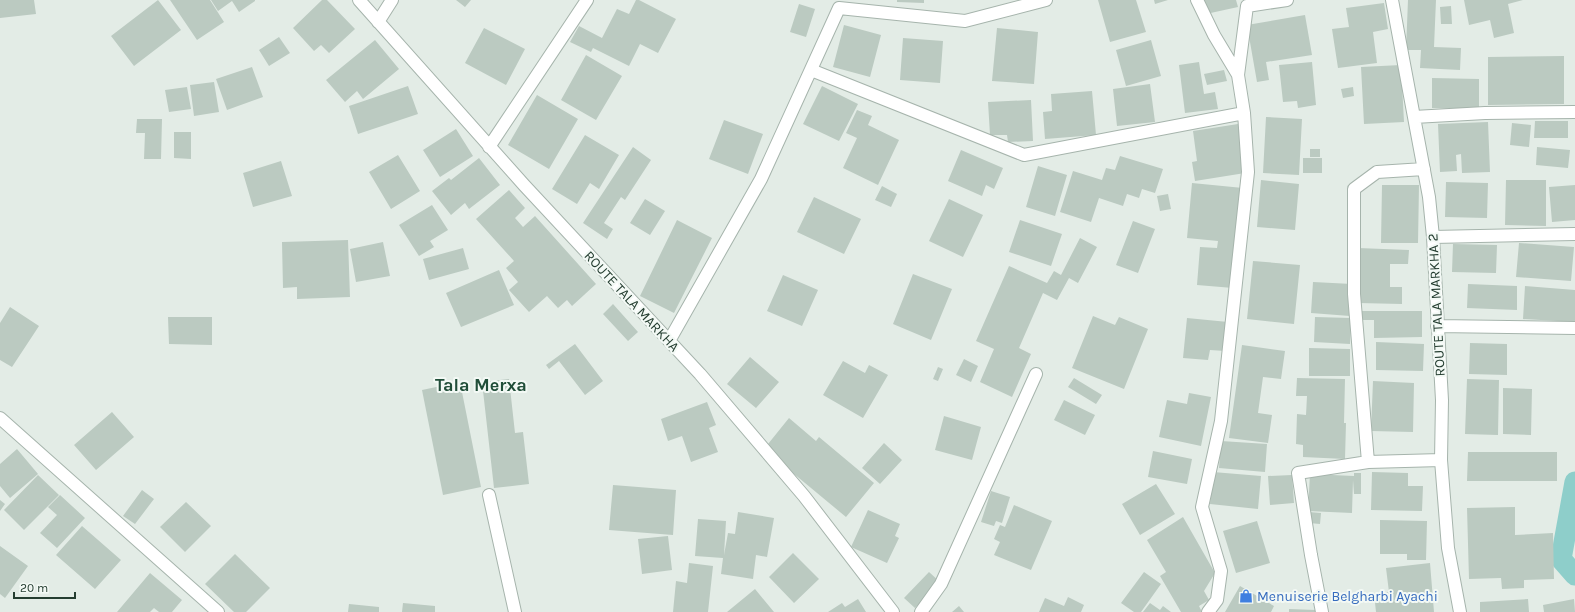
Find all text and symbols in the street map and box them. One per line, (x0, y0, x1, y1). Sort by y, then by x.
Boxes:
street label: ROUTE TALA MARKHA 2 (1424, 233, 1449, 377)
street label: ROUTE TALA MARKHA (580, 247, 683, 355)
district label: Tala Merxa (435, 374, 527, 396)
scale bar (14, 574, 75, 600)
text: 20 m (20, 581, 48, 595)
shop icon: Menuiserie Belgharbi Ayachi (1238, 588, 1254, 604)
place label: Menuiserie Belgharbi Ayachi (1257, 588, 1438, 605)

